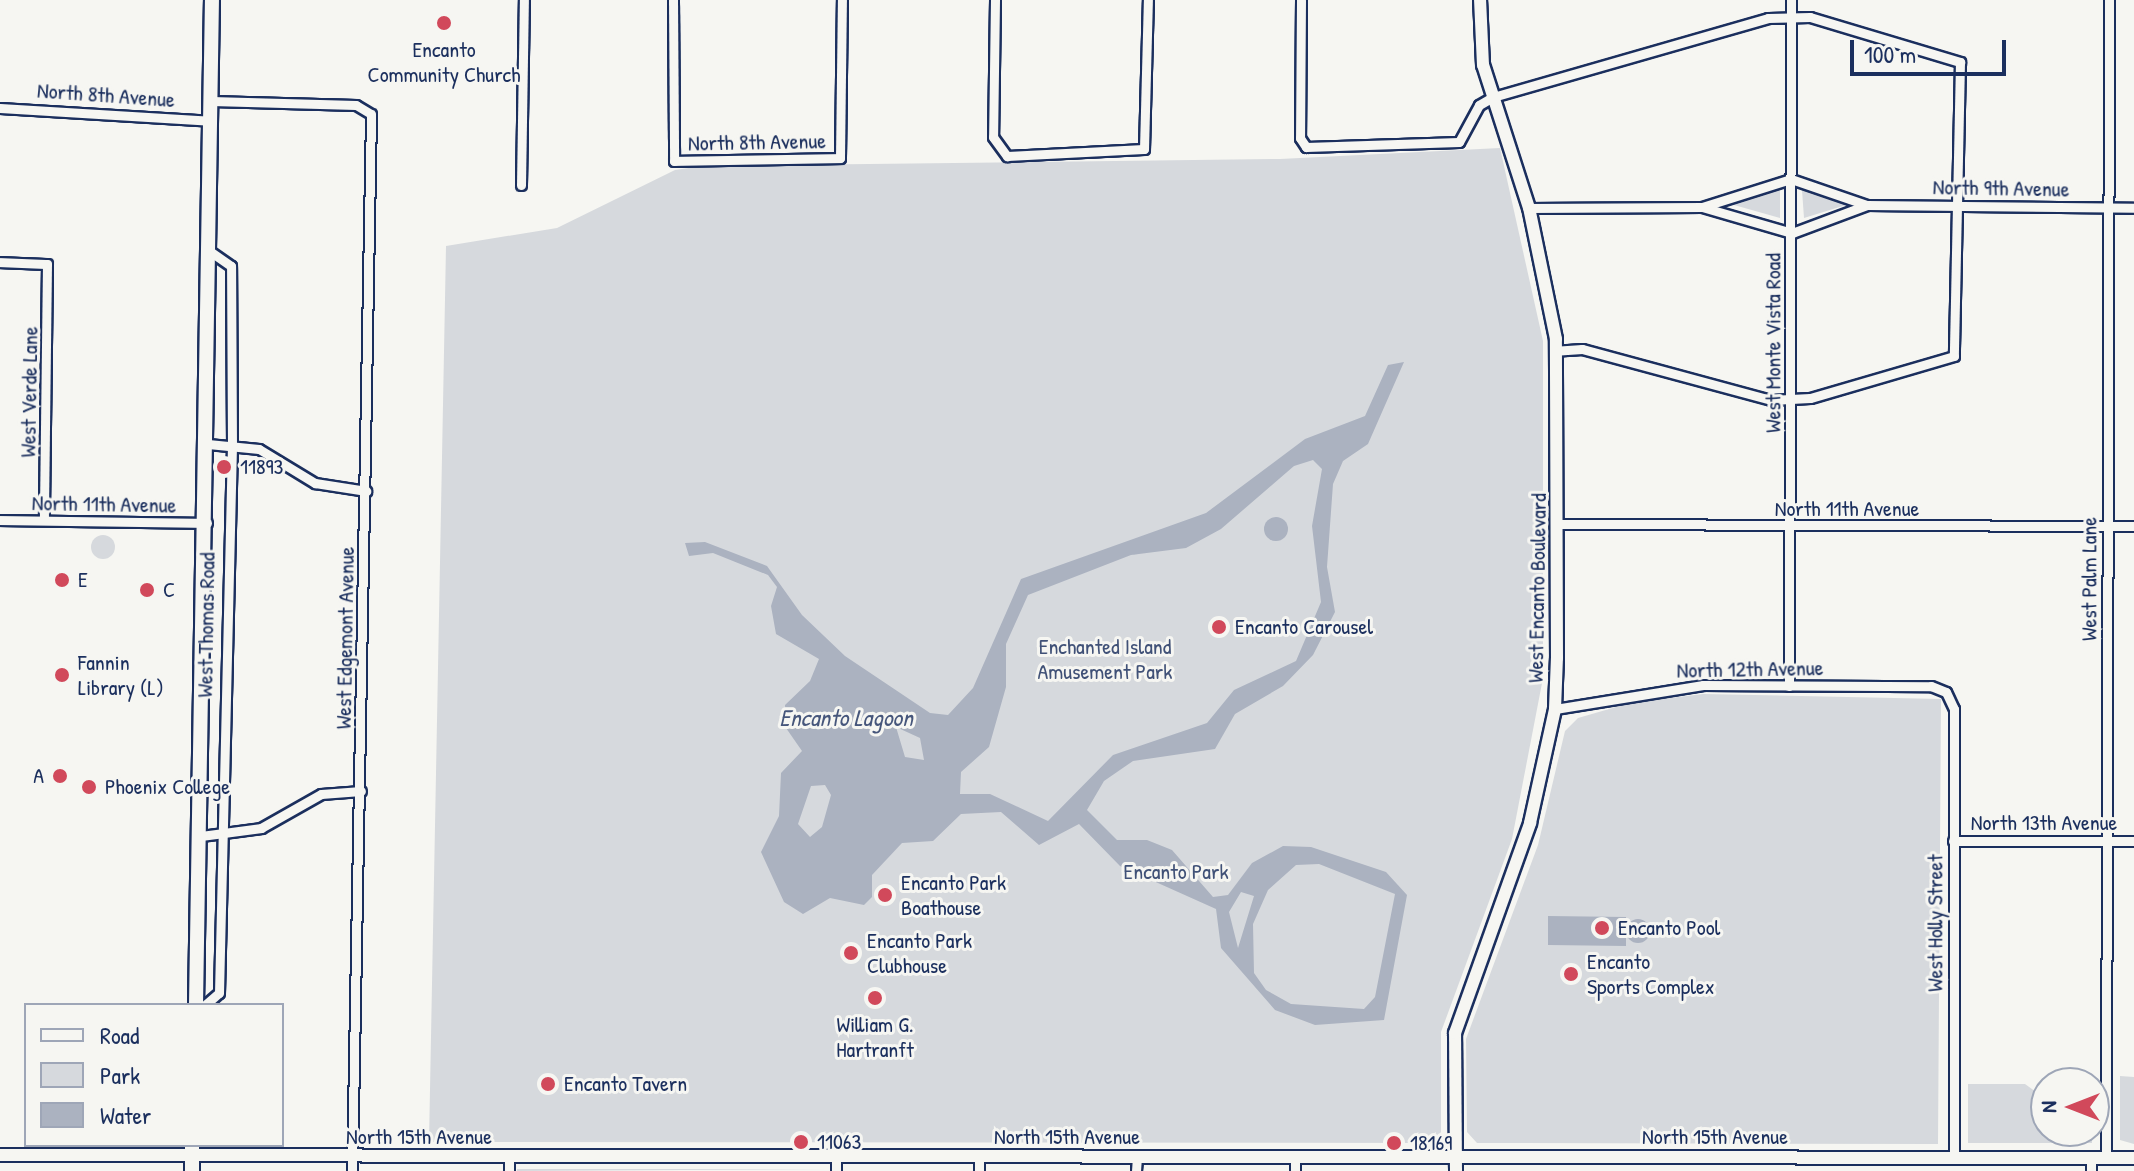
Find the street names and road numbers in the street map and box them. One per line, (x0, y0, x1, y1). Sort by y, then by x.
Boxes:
street label: North 8th Avenue (36, 77, 176, 113)
street label: North 8th Avenue (688, 128, 826, 156)
street label: North 9th Avenue (1932, 174, 2070, 202)
street label: West Monte Vista Road (1760, 253, 1786, 433)
street label: West Verde Lane (15, 326, 43, 458)
street label: North 11th Avenue (32, 490, 176, 518)
street label: West Encanto Boulevard (1522, 493, 1552, 683)
street label: North 11th Avenue (1775, 496, 1919, 522)
street label: West Palm Lane (2076, 517, 2102, 641)
street label: West Edgemont Avenue (330, 547, 360, 729)
street label: West Thomas Road (192, 552, 220, 698)
street label: North 12th Avenue (1676, 655, 1824, 683)
street label: North 13th Avenue (1971, 810, 2117, 836)
street label: West Holly Street (1922, 854, 1948, 992)
street label: North 15th Avenue (346, 1124, 492, 1150)
street label: North 15th Avenue (994, 1124, 1140, 1150)
street label: North 15th Avenue (1642, 1124, 1788, 1150)

